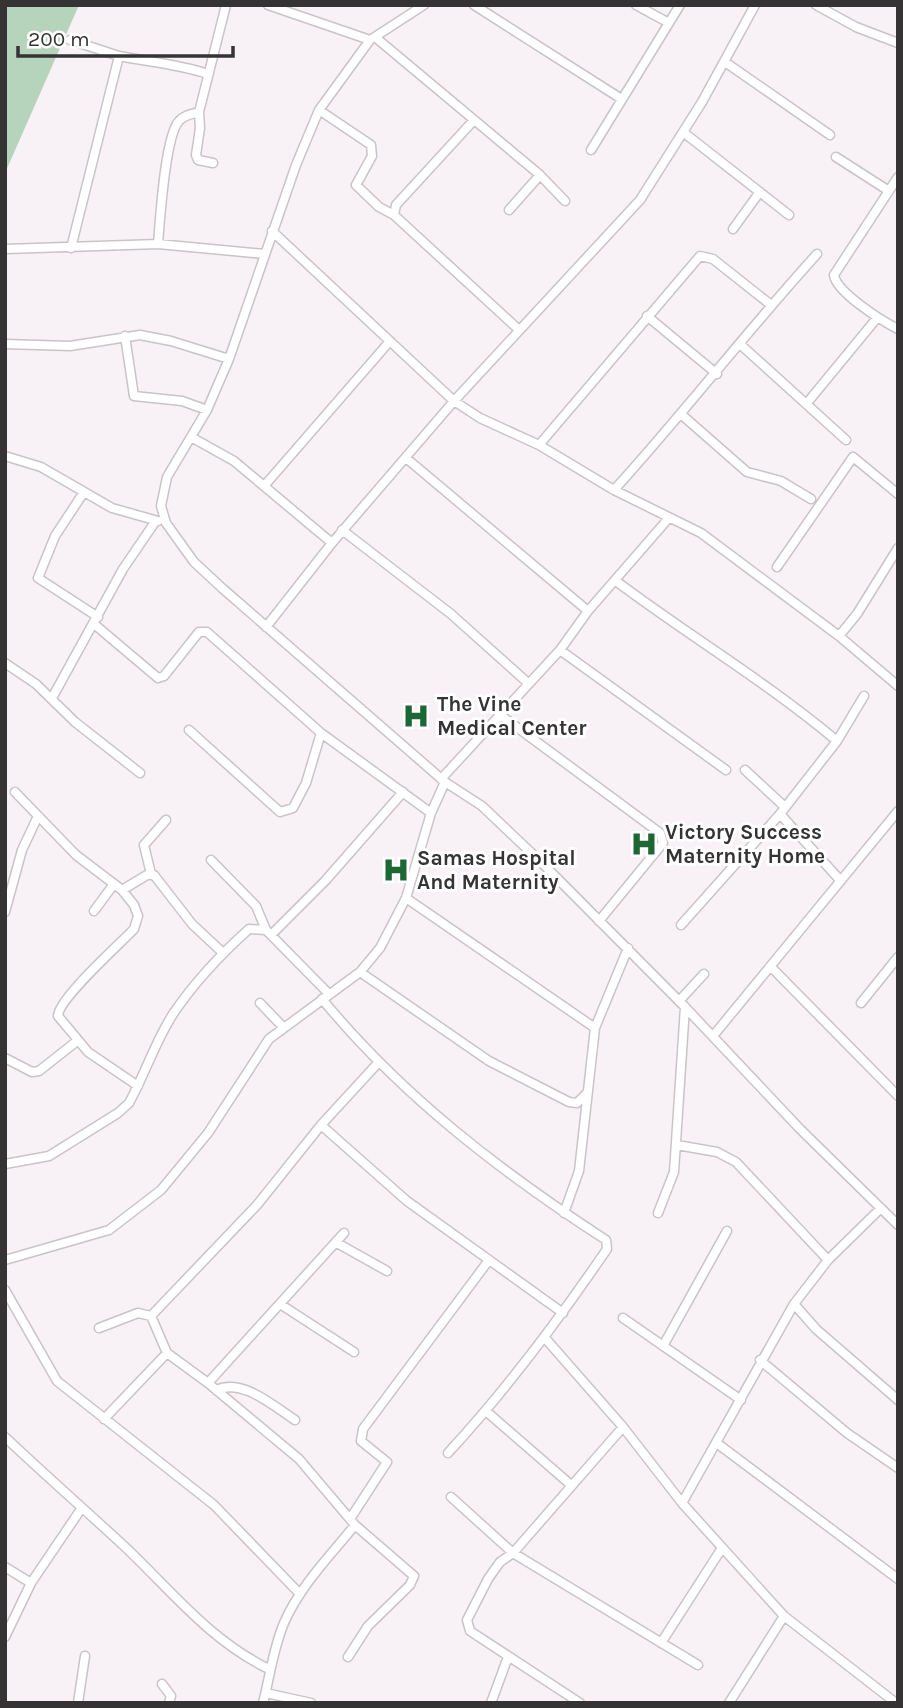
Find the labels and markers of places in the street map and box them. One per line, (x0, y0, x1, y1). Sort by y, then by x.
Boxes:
place label: The Vine Medical Center (437, 692, 587, 740)
hospital icon: The Vine Medical Center (401, 701, 431, 731)
place label: Victory Success Maternity Home (665, 820, 825, 868)
hospital icon: Victory Success Maternity Home (629, 829, 659, 859)
place label: Samas Hospital And Maternity (417, 846, 576, 894)
hospital icon: Samas Hospital And Maternity (381, 855, 411, 885)

